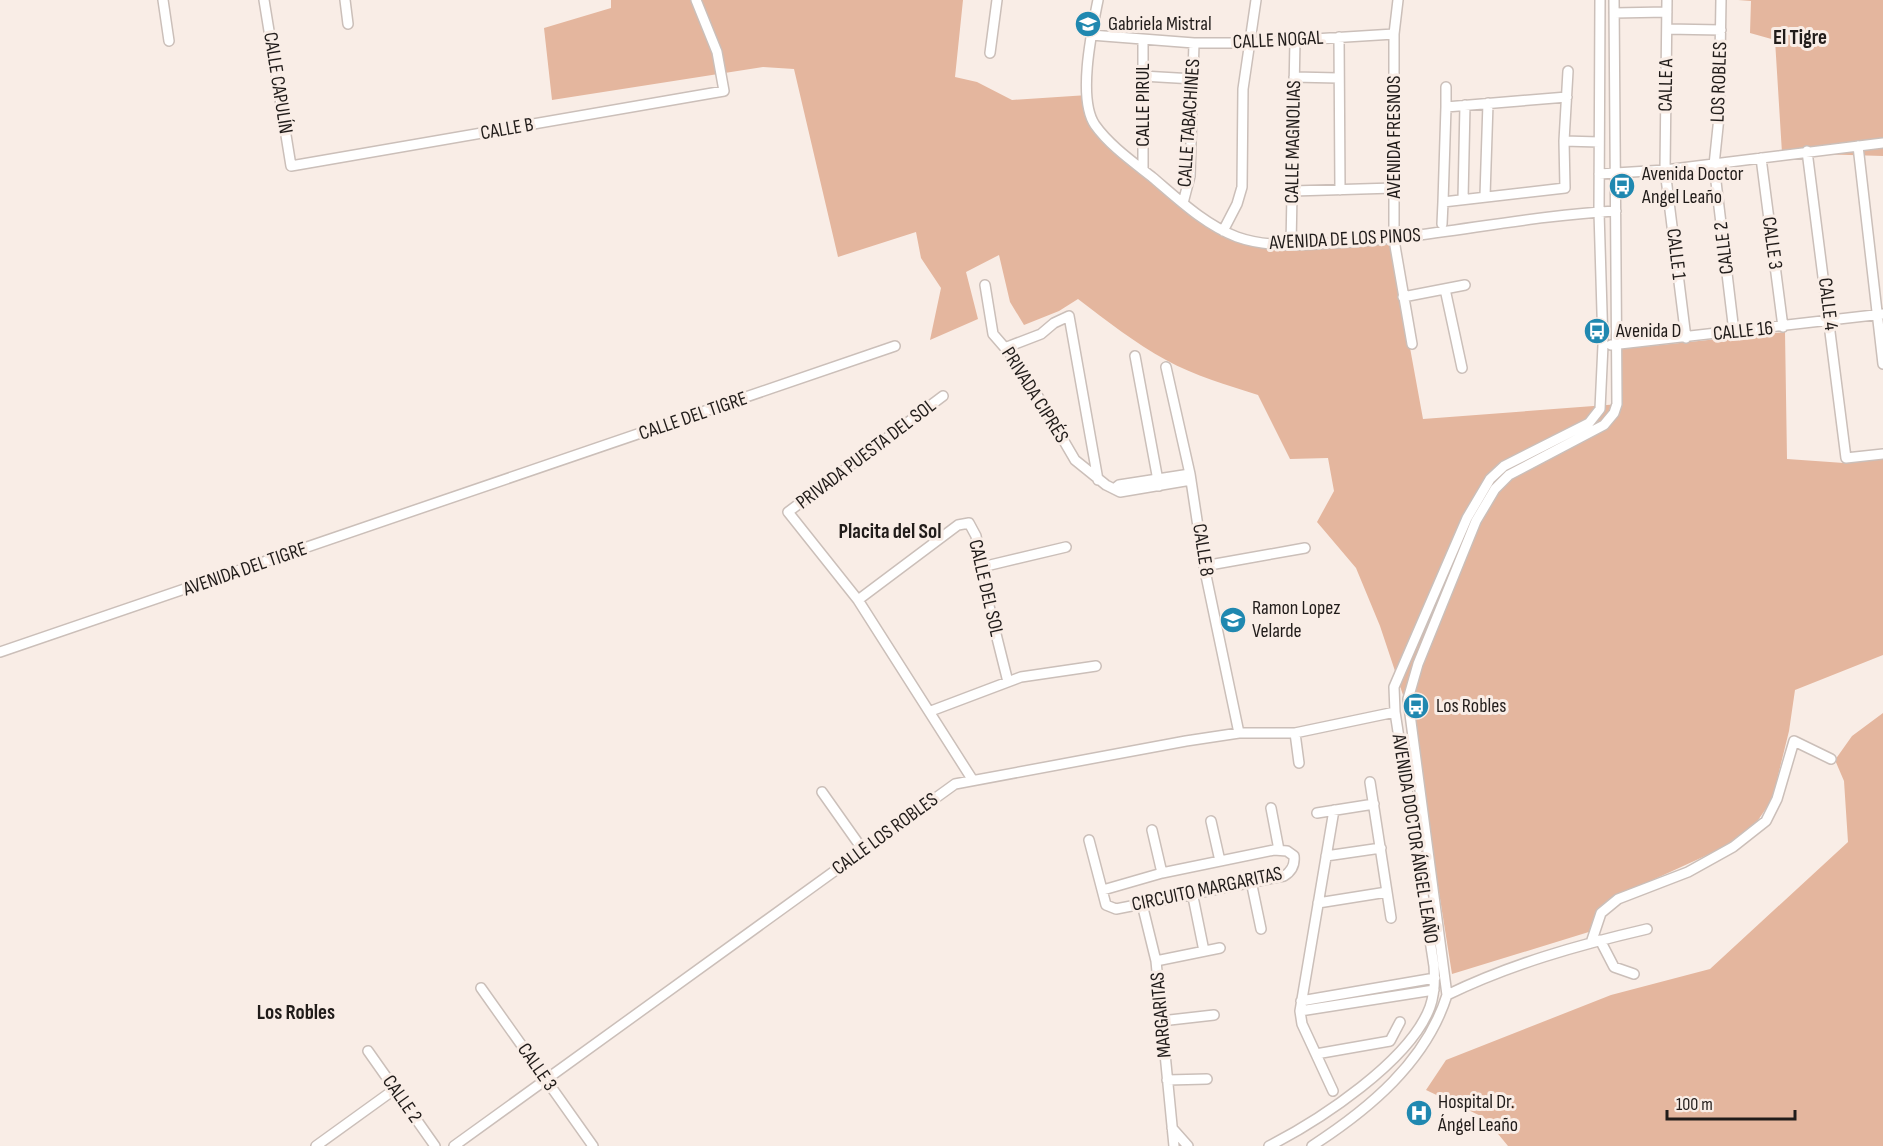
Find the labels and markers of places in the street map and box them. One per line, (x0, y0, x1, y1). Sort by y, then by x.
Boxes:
school or university icon: Gabriela Mistral (1073, 9, 1103, 39)
place label: Gabriela Mistral (1108, 12, 1212, 36)
place label: Avenida Doctor Angel Leaño (1641, 162, 1744, 209)
bus stop icon: Avenida Doctor Angel Leaño (1607, 171, 1637, 201)
bus stop icon: Avenida D (1582, 316, 1612, 346)
place label: Avenida D (1615, 319, 1681, 343)
place label: Ramon Lopez Velarde (1252, 596, 1341, 643)
school or university icon: Ramon Lopez Velarde (1218, 605, 1248, 635)
bus stop icon: Los Robles (1401, 691, 1431, 721)
place label: Los Robles (1436, 694, 1506, 718)
place label: Hospital Dr. Ángel Leaño (1437, 1090, 1518, 1137)
hospital icon: Hospital Dr. Ángel Leaño (1404, 1098, 1434, 1128)

